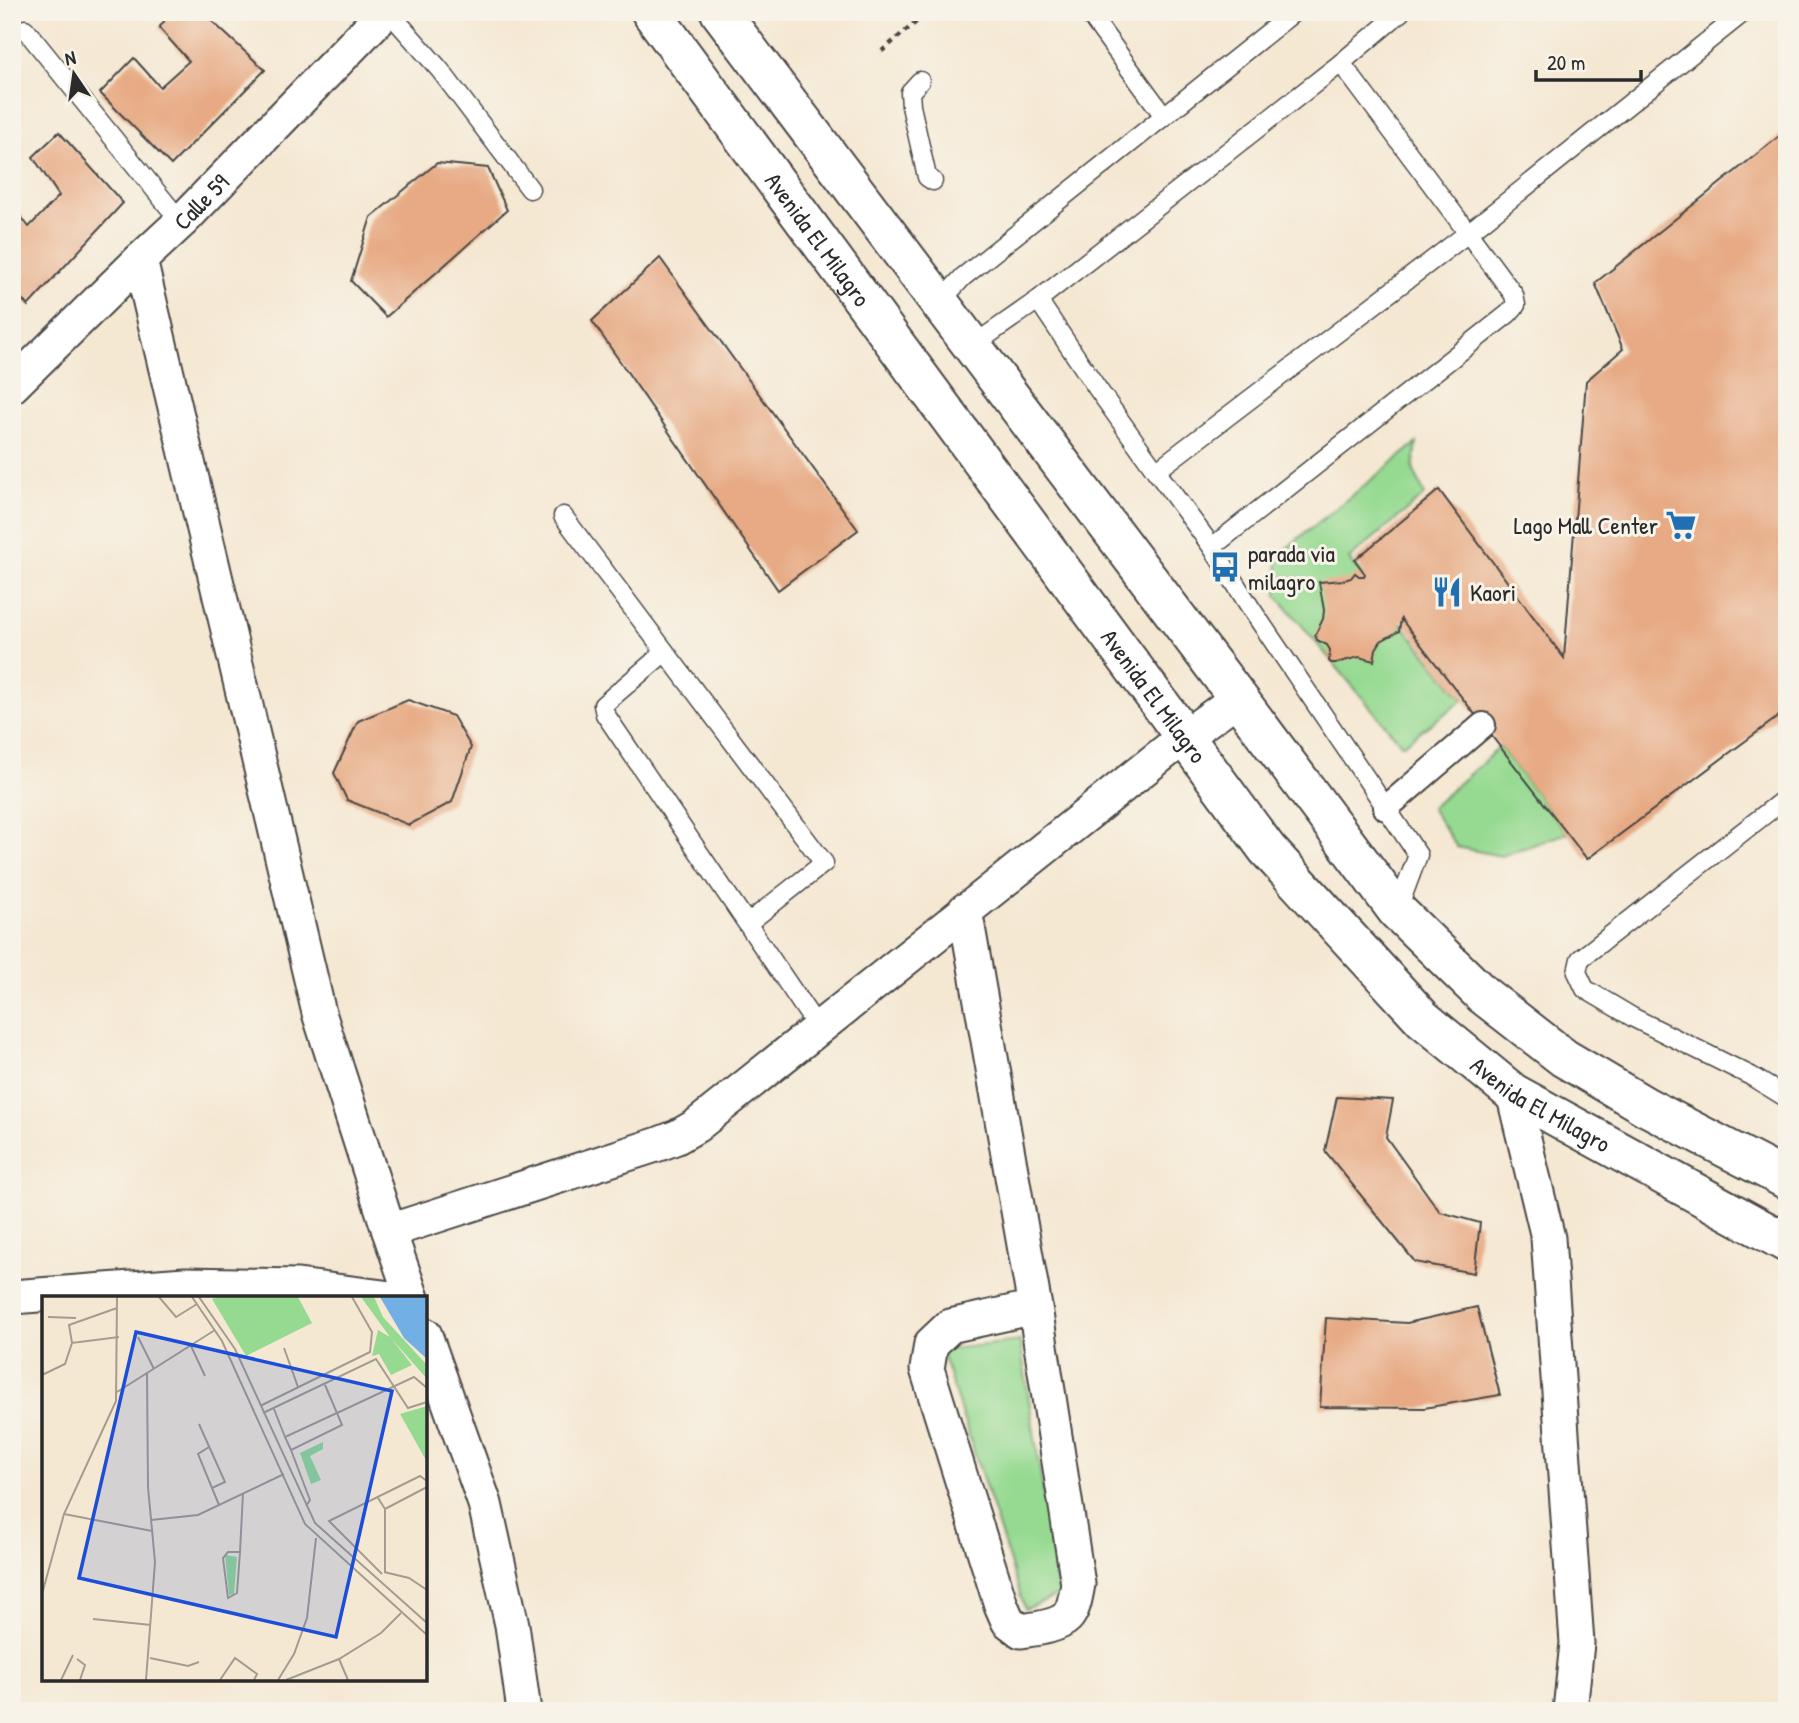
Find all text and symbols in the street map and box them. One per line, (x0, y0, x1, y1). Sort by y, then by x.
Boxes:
north arrow (38, 38, 108, 108)
scale bar (1536, 38, 1642, 82)
text: N (62, 44, 78, 71)
text: 20 m (1547, 48, 1585, 77)
street label: Calle 59 (166, 166, 236, 237)
street label: Avenida El Milagro (758, 166, 878, 313)
supermarket icon: Lago Mall Center (1664, 508, 1698, 542)
place label: Lago Mall Center (1514, 509, 1658, 541)
place label: parada via milagro (1248, 537, 1335, 597)
bus stop icon: parada via milagro (1208, 550, 1242, 584)
restaurant icon: Kaori (1430, 575, 1464, 609)
place label: Kaori (1470, 576, 1516, 608)
street label: Avenida El Milagro (1094, 622, 1214, 770)
street label: Avenida El Milagro (1464, 1049, 1617, 1160)
inset map (42, 1296, 427, 1681)

